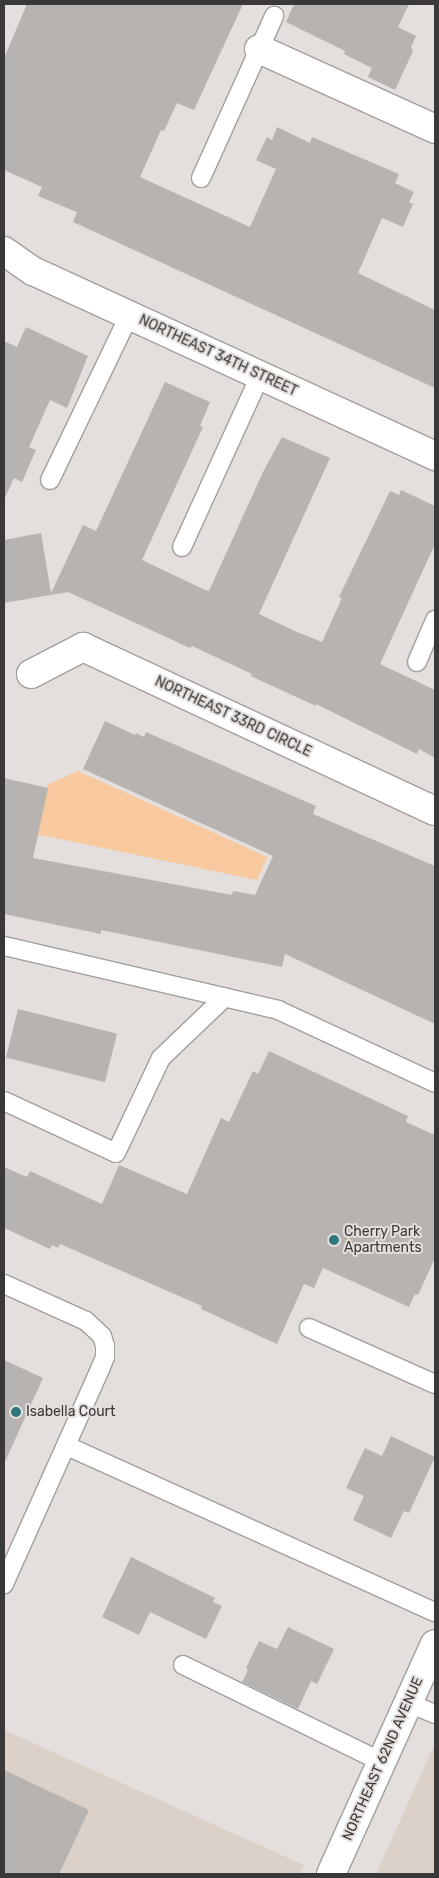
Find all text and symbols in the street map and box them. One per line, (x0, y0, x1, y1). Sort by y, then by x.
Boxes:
street label: NORTHEAST 34TH STREET (136, 312, 300, 400)
street label: NORTHEAST 33RD CIRCLE (152, 673, 314, 761)
place label: Cherry Park Apartments (344, 1224, 422, 1256)
marker: Cherry Park Apartments (328, 1234, 340, 1246)
place label: Isabella Court (26, 1404, 115, 1420)
marker: Isabella Court (10, 1406, 22, 1418)
street label: NORTHEAST 62ND AVENUE (339, 1674, 427, 1844)

